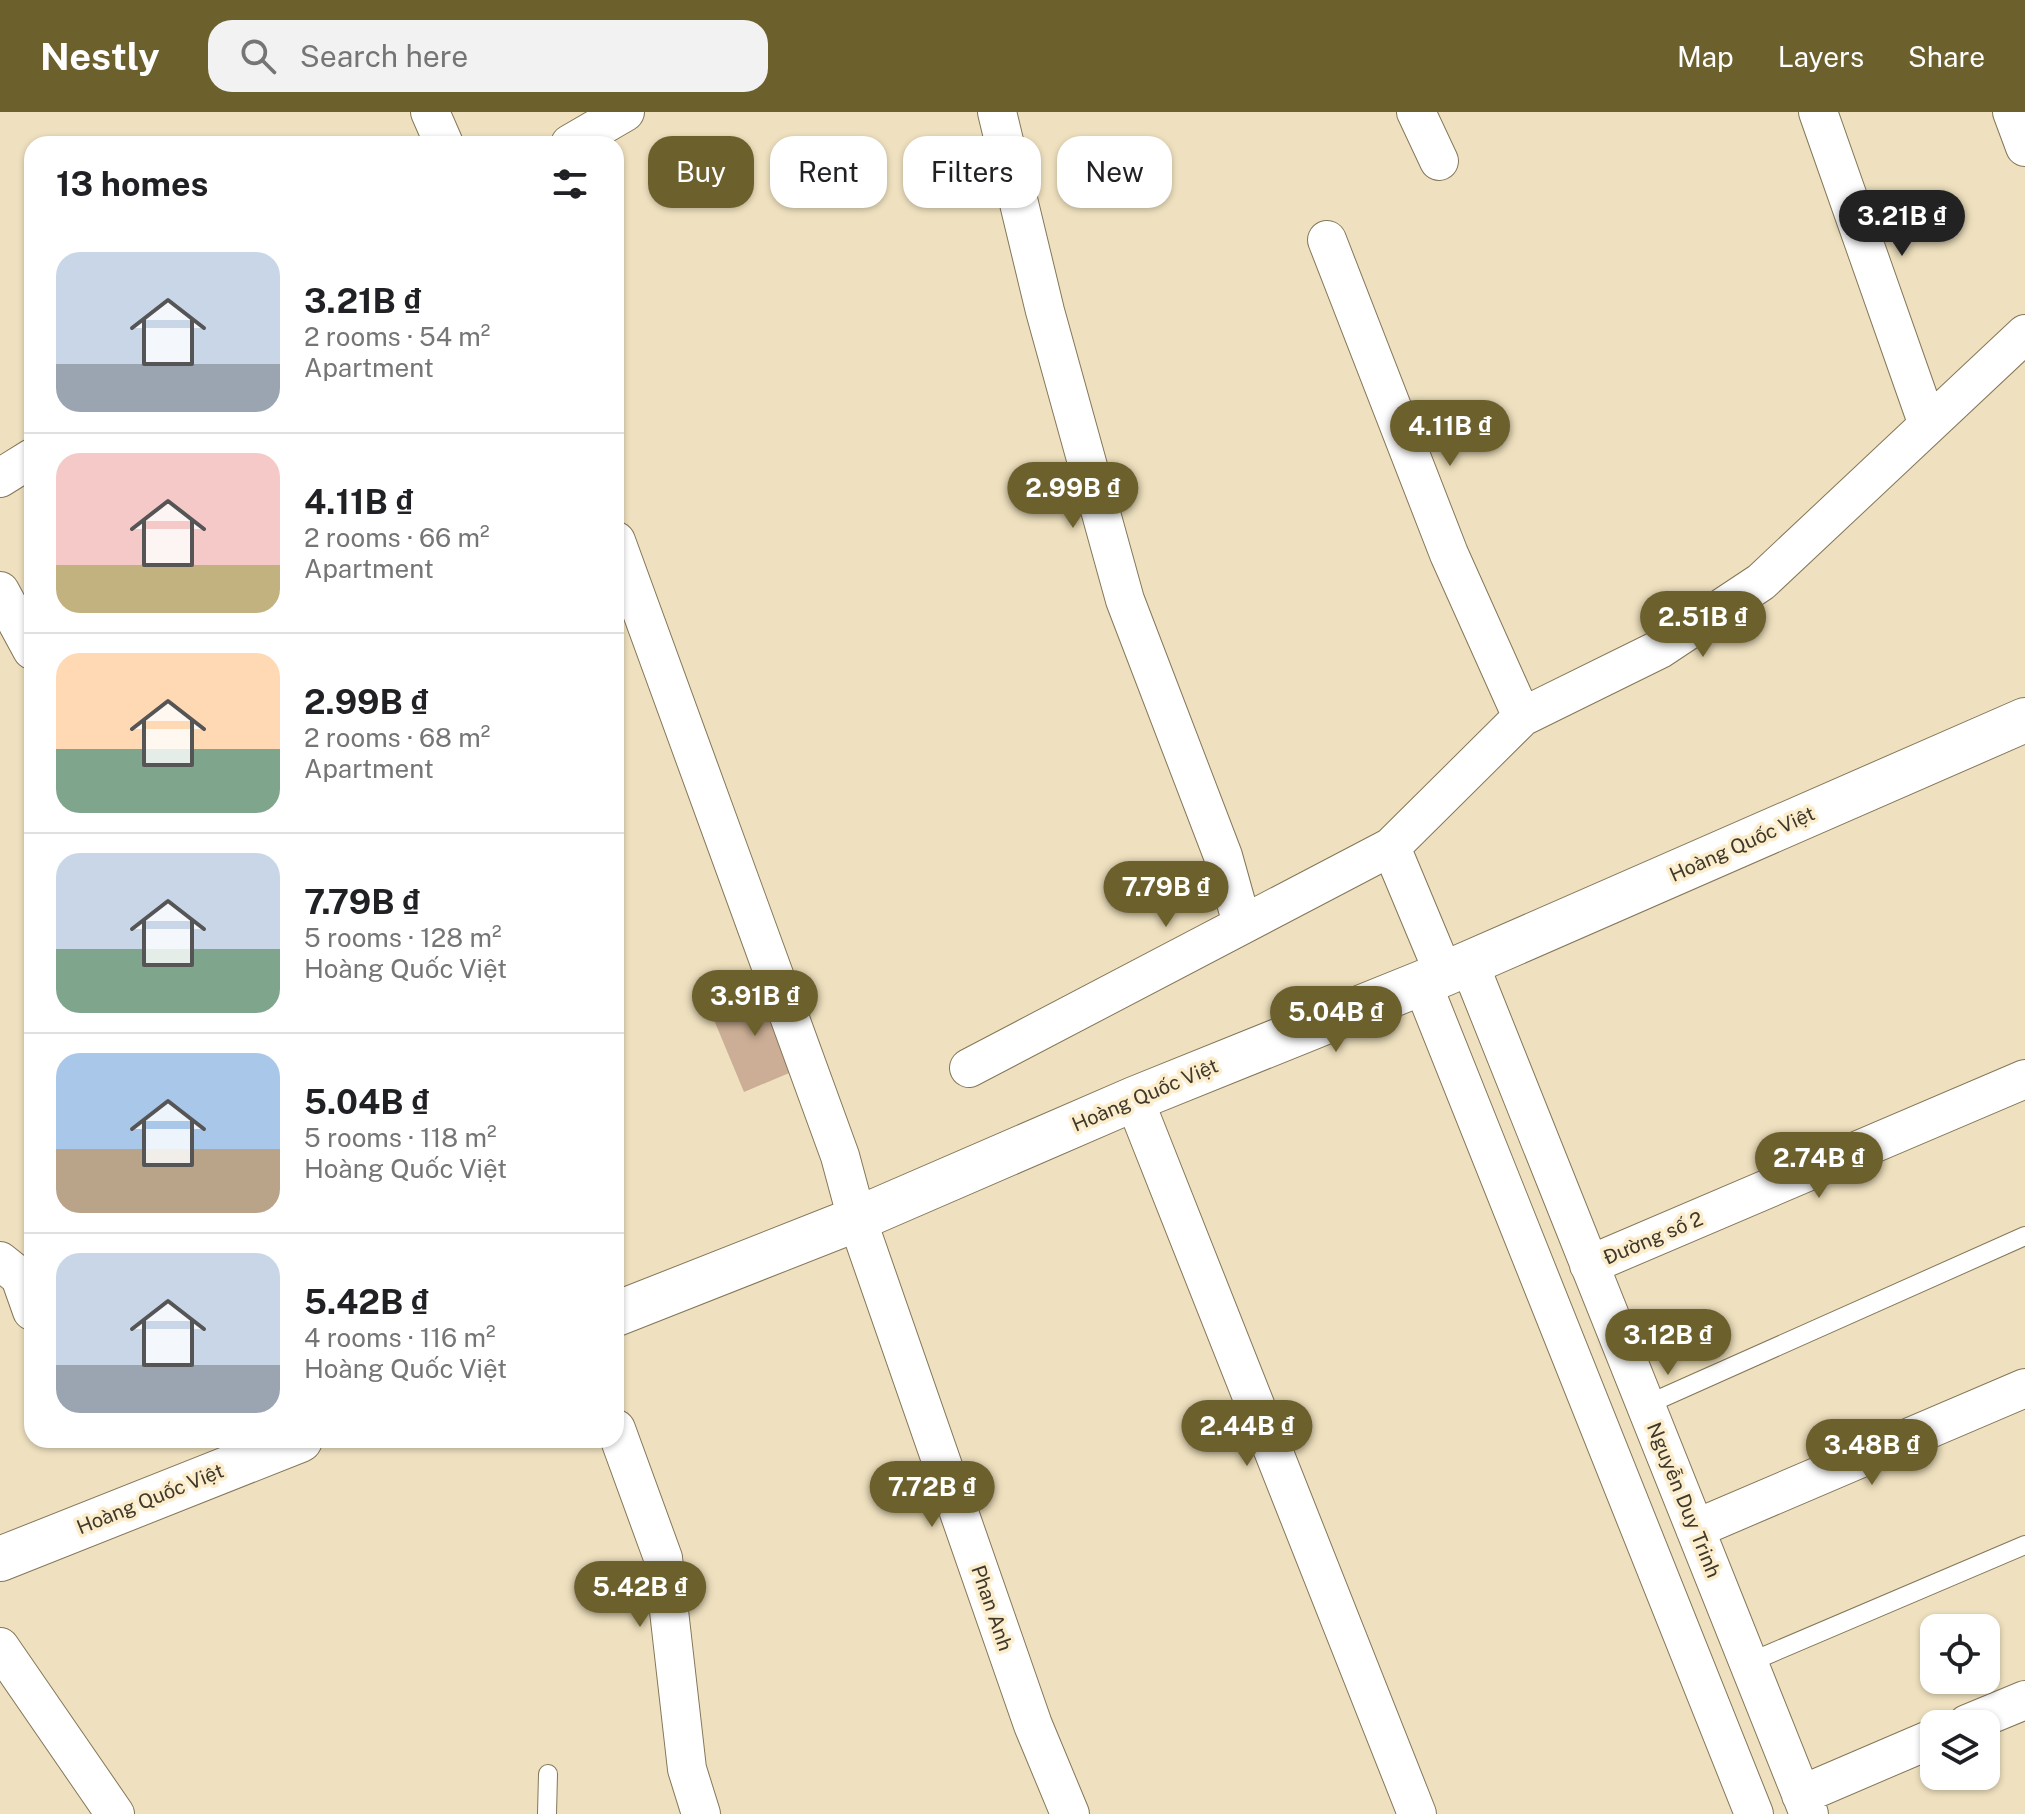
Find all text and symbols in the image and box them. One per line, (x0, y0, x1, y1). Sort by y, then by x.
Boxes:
search box (208, 20, 768, 92)
text: Nestly (40, 34, 160, 79)
icon: search (236, 34, 280, 78)
text: Search here (300, 38, 468, 74)
text: Map (1677, 40, 1734, 73)
text: Layers (1778, 40, 1864, 73)
text: Share (1908, 40, 1985, 73)
chip: Buy (648, 136, 754, 208)
chip: Rent (770, 136, 887, 208)
chip: Filters (903, 136, 1041, 208)
chip: New (1057, 136, 1172, 208)
icon: filters (548, 162, 592, 206)
text: 13 homes (56, 164, 208, 204)
pin: 3.21B ₫ (1828, 190, 1976, 258)
text: 3.21B ₫ (1857, 200, 1947, 231)
text: 3.21B ₫ (304, 281, 422, 321)
icon: home (120, 284, 216, 380)
text: 2 rooms · 54 m² (304, 321, 490, 352)
text: Apartment (304, 352, 434, 383)
pin: 4.11B ₫ (1376, 400, 1524, 468)
text: 4.11B ₫ (1408, 410, 1492, 441)
pin: 2.99B ₫ (999, 462, 1147, 530)
text: 2.99B ₫ (1025, 472, 1121, 503)
text: 4.11B ₫ (304, 482, 414, 522)
icon: home (120, 485, 216, 581)
text: 2 rooms · 66 m² (304, 522, 490, 553)
text: Apartment (304, 553, 434, 584)
pin: 2.51B ₫ (1629, 591, 1777, 659)
text: 2.51B ₫ (1658, 601, 1748, 632)
text: 2.99B ₫ (304, 682, 429, 722)
icon: home (120, 685, 216, 781)
text: 2 rooms · 68 m² (304, 722, 490, 753)
text: Apartment (304, 753, 434, 784)
street label: Hoàng Quốc Việt (1666, 801, 1818, 887)
pin: 7.79B ₫ (1092, 861, 1240, 929)
text: 7.79B ₫ (1122, 871, 1210, 902)
text: 7.79B ₫ (304, 882, 420, 922)
icon: home (120, 885, 216, 981)
text: 5 rooms · 128 m² (304, 922, 501, 953)
text: Hoàng Quốc Việt (304, 953, 507, 984)
pin: 3.91B ₫ (681, 970, 829, 1038)
text: 3.91B ₫ (710, 980, 800, 1011)
pin: 5.04B ₫ (1262, 986, 1410, 1054)
text: 5.04B ₫ (1288, 996, 1384, 1027)
street label: Hoàng Quốc Việt (1068, 1053, 1222, 1137)
text: 5.04B ₫ (304, 1082, 429, 1122)
icon: home (120, 1085, 216, 1181)
text: 5 rooms · 118 m² (304, 1122, 497, 1153)
pin: 2.74B ₫ (1745, 1132, 1893, 1200)
text: 2.74B ₫ (1773, 1142, 1865, 1173)
text: Hoàng Quốc Việt (304, 1153, 507, 1184)
street label: Đường số 2 (1600, 1206, 1706, 1270)
text: 5.42B ₫ (304, 1282, 429, 1322)
icon: home (120, 1285, 216, 1381)
pin: 3.12B ₫ (1594, 1309, 1742, 1377)
text: 3.12B ₫ (1623, 1319, 1713, 1350)
text: 4 rooms · 116 m² (304, 1322, 496, 1353)
text: Hoàng Quốc Việt (304, 1353, 507, 1384)
pin: 2.44B ₫ (1173, 1400, 1321, 1468)
text: 2.44B ₫ (1199, 1410, 1295, 1441)
street label: Nguyễn Duy Trinh (1642, 1419, 1726, 1581)
pin: 3.48B ₫ (1798, 1419, 1946, 1487)
text: 3.48B ₫ (1824, 1429, 1920, 1460)
street label: Hoàng Quốc Việt (73, 1459, 227, 1539)
pin: 7.72B ₫ (858, 1461, 1006, 1529)
text: 7.72B ₫ (888, 1471, 976, 1502)
pin: 5.42B ₫ (566, 1561, 714, 1629)
street label: Phan Anh (966, 1562, 1018, 1654)
text: 5.42B ₫ (592, 1571, 688, 1602)
map controls (1920, 1614, 2000, 1790)
button: locate (1920, 1614, 2000, 1694)
button: layers (1920, 1710, 2000, 1790)

